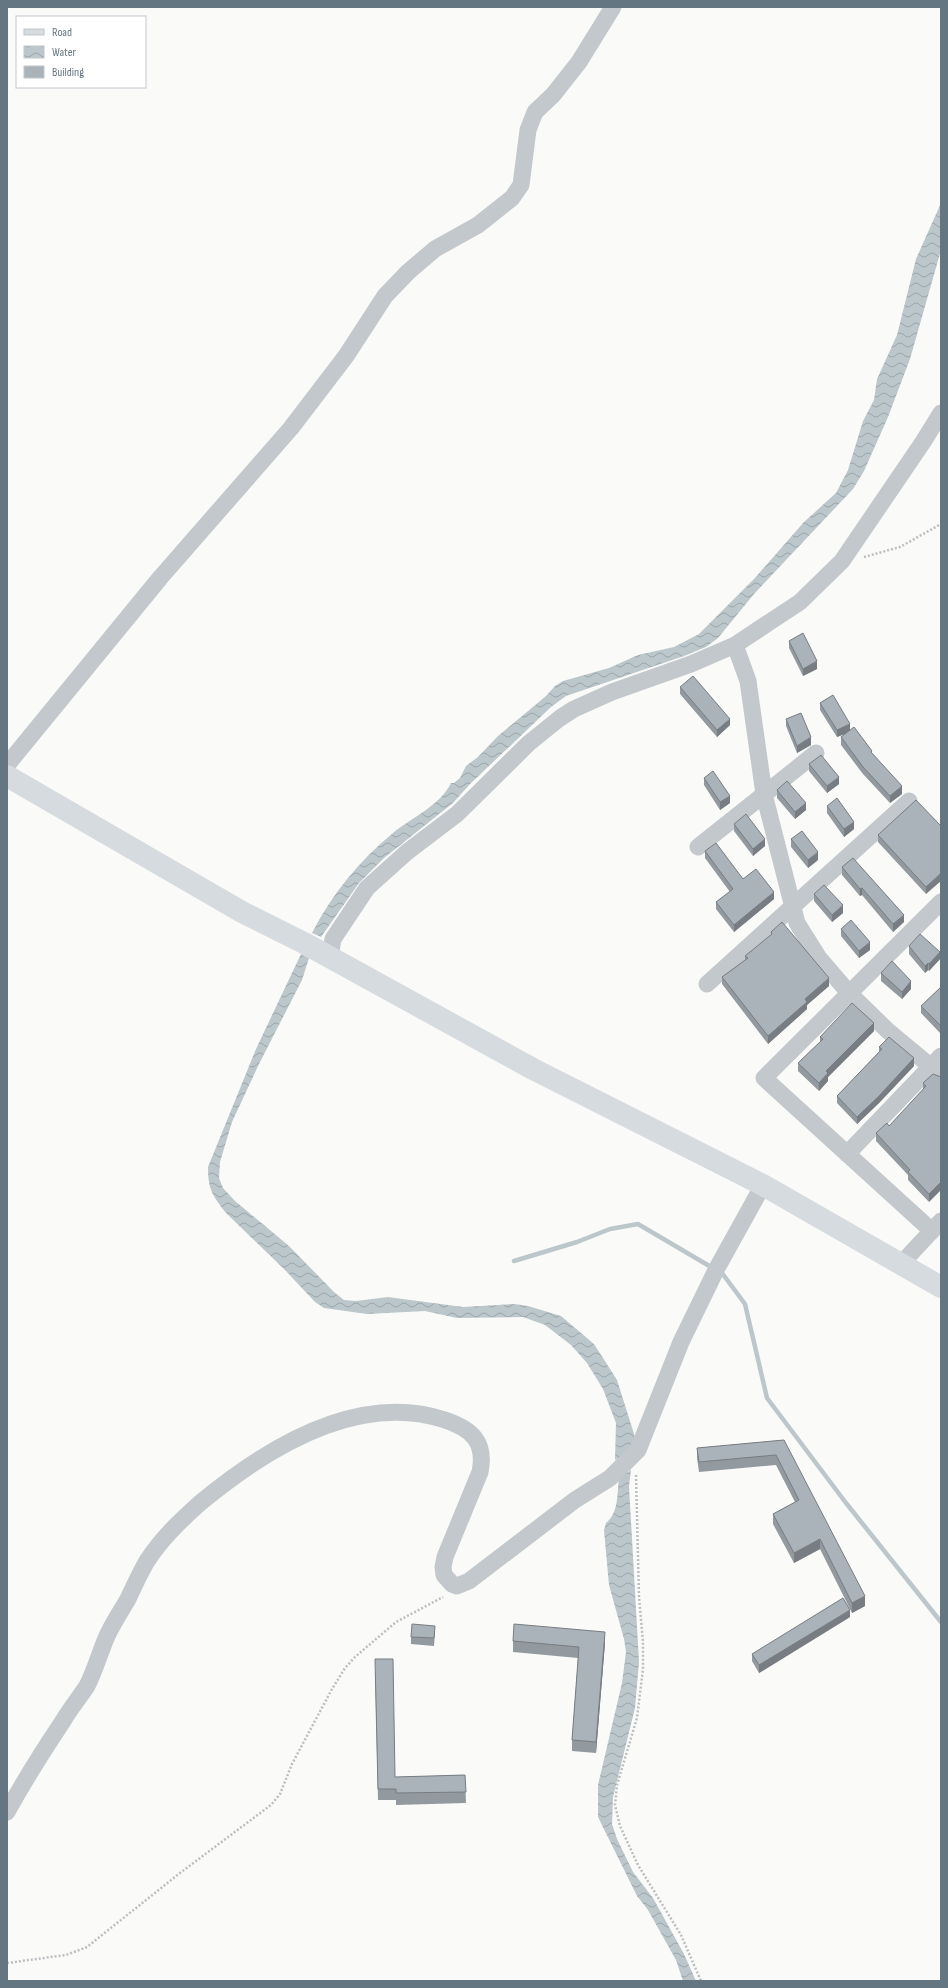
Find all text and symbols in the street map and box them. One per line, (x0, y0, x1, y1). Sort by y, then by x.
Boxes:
legend (16, 16, 146, 88)
text: Road (52, 25, 72, 40)
text: Water (52, 45, 76, 60)
text: Building (52, 65, 84, 80)

